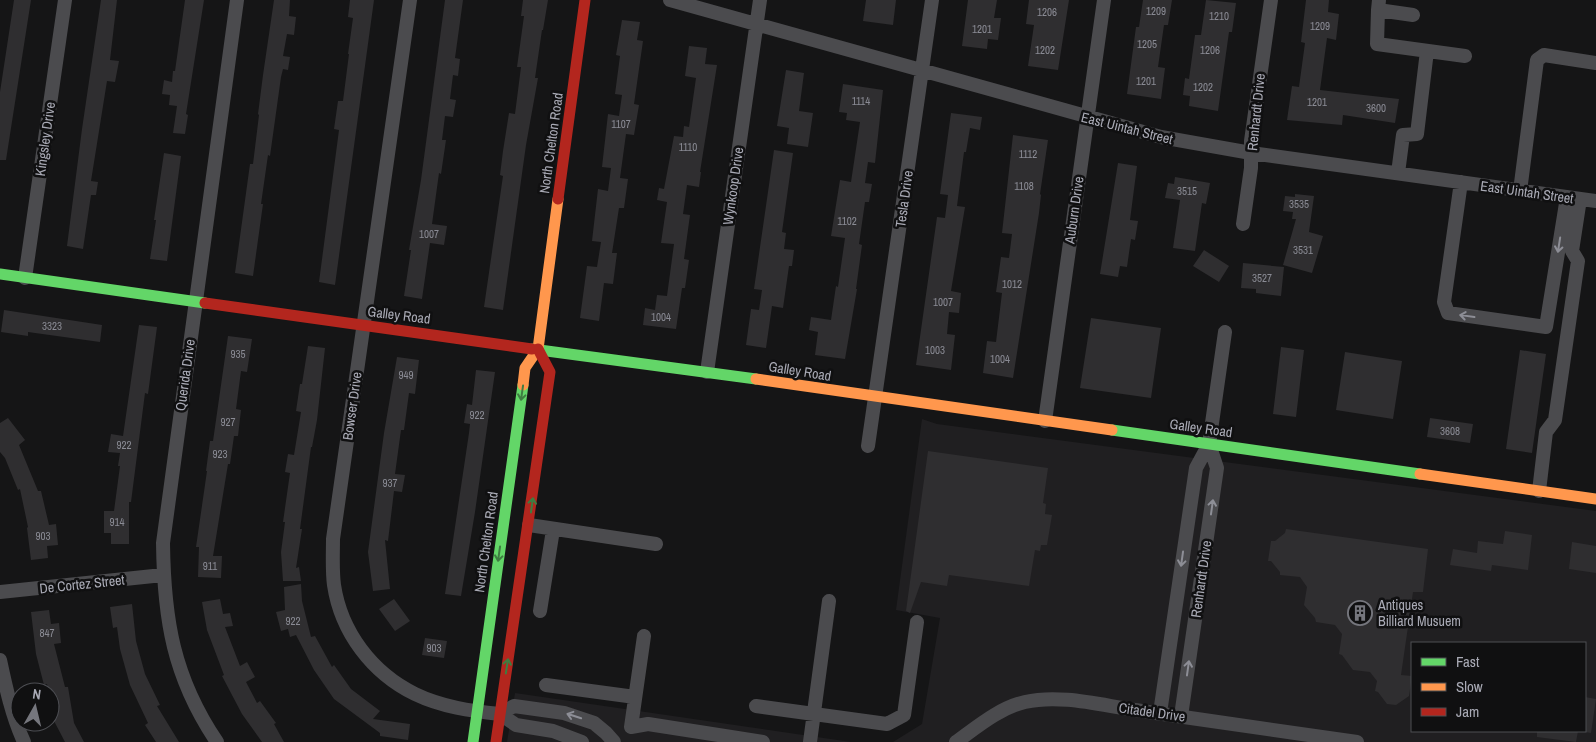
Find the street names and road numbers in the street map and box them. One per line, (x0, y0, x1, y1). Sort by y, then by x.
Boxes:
street label: Renhardt Drive (1243, 72, 1269, 152)
street label: North Chelton Road (535, 92, 567, 194)
street label: Kingsley Drive (31, 101, 59, 177)
street label: East Uintah Street (1079, 108, 1175, 148)
street label: Wynkoop Drive (719, 146, 747, 226)
street label: Tesla Drive (891, 169, 917, 229)
street label: Auburn Drive (1060, 175, 1088, 246)
street label: East Uintah Street (1479, 177, 1575, 207)
street label: Galley Road (367, 302, 431, 328)
street label: Querida Drive (171, 338, 199, 412)
street label: Galley Road (767, 357, 833, 385)
street label: Bowser Drive (338, 371, 366, 441)
street label: Galley Road (1168, 415, 1234, 441)
street label: North Chelton Road (470, 491, 502, 593)
street label: Renhardt Drive (1187, 539, 1215, 619)
street label: De Cortez Street (39, 571, 125, 597)
street label: Citadel Drive (1118, 698, 1186, 726)

